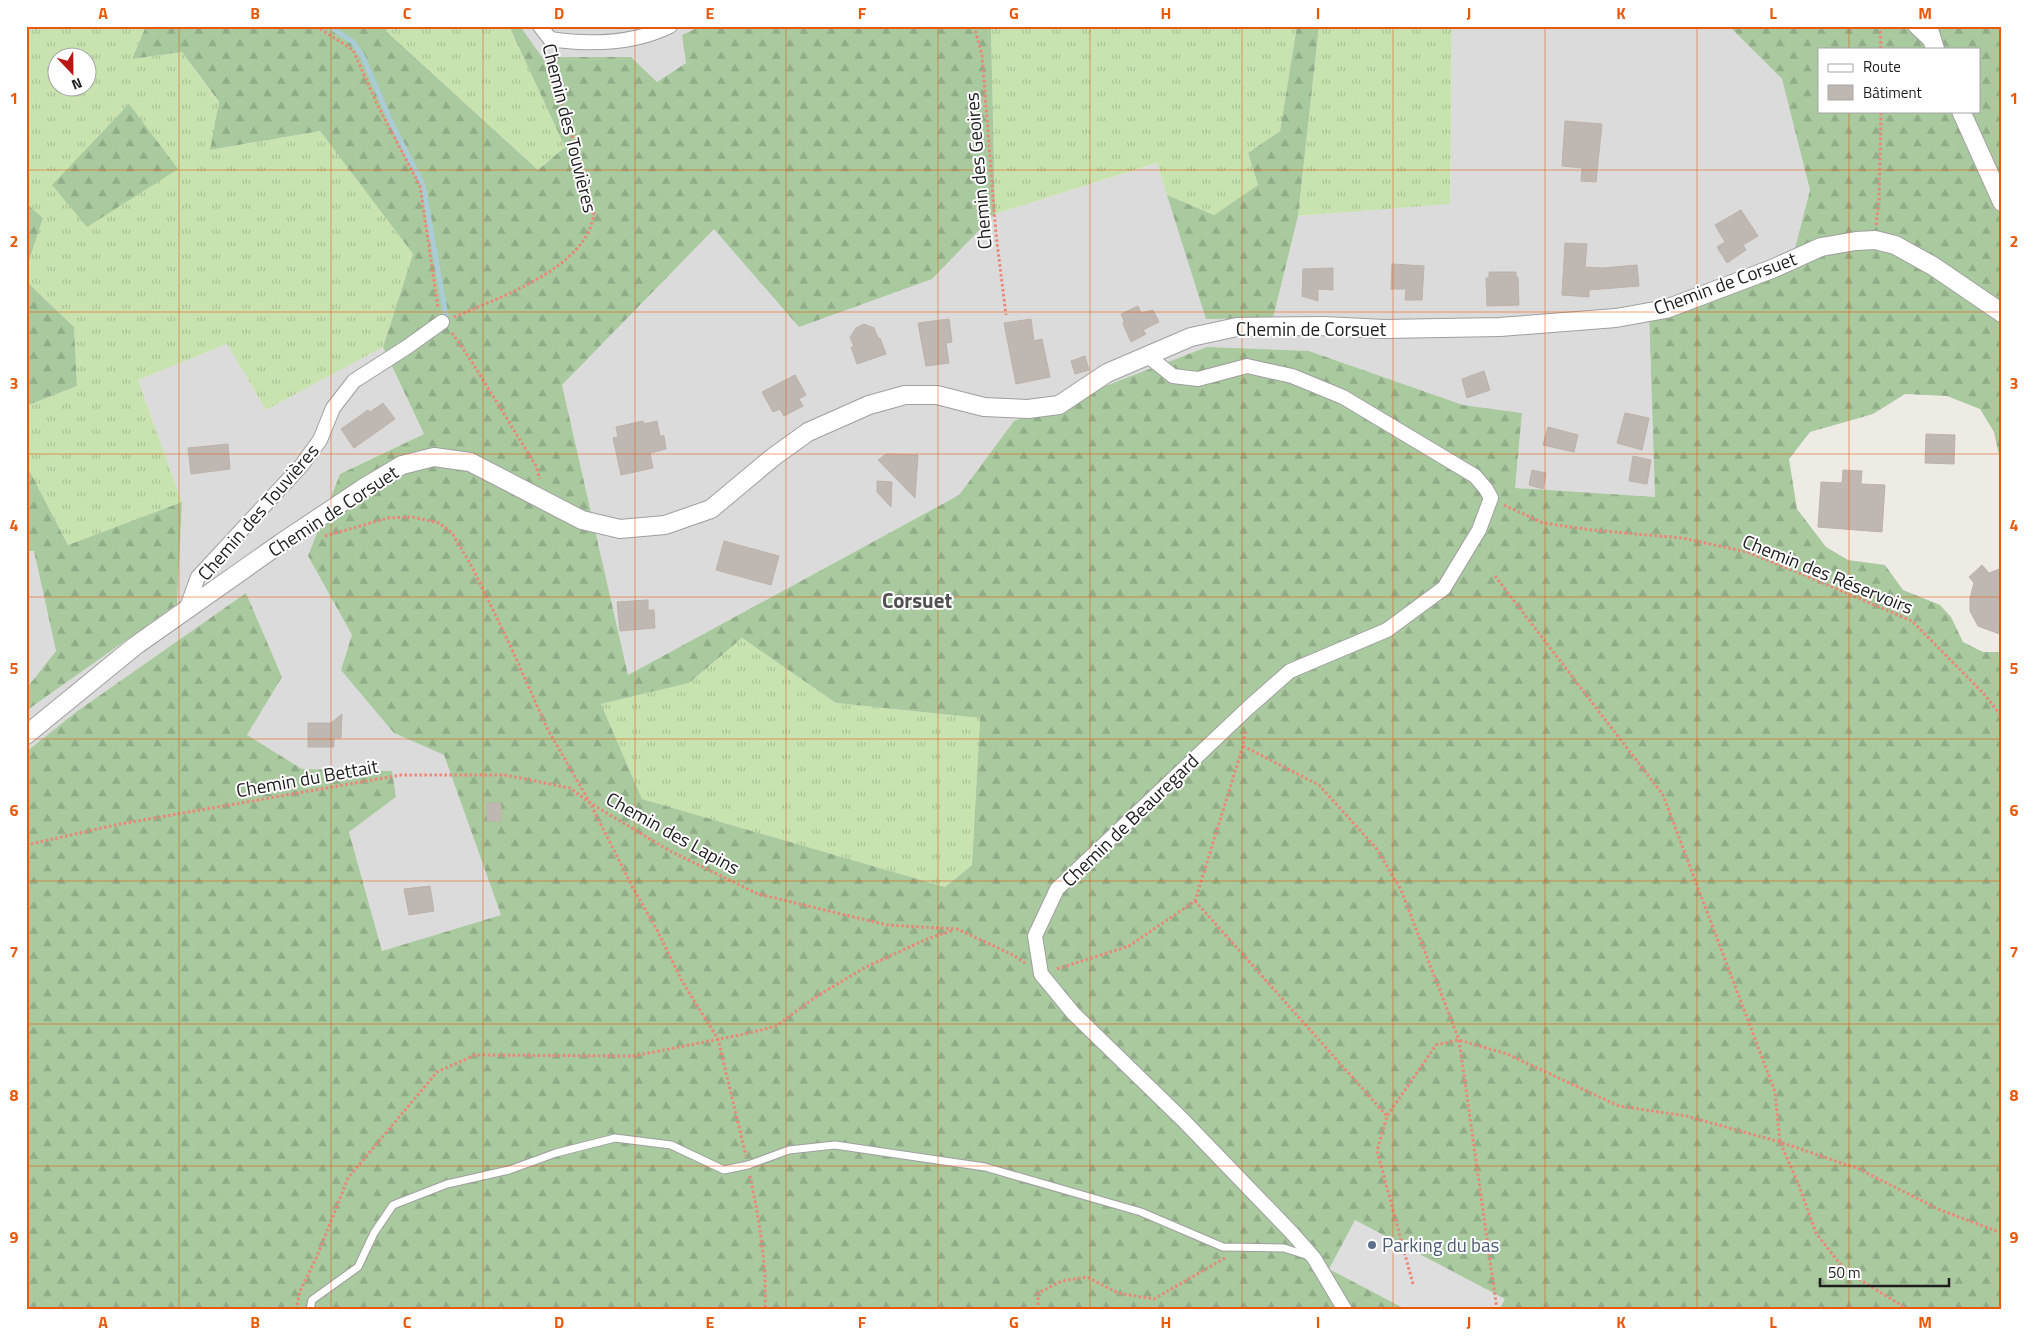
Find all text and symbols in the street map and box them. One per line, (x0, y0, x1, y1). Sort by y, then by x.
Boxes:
text: A (98, 1, 108, 25)
text: B (250, 1, 260, 25)
text: C (403, 1, 412, 25)
text: D (554, 1, 564, 25)
text: E (706, 1, 715, 25)
text: F (858, 1, 867, 25)
text: G (1009, 1, 1019, 25)
text: H (1161, 1, 1171, 25)
text: I (1316, 1, 1320, 25)
text: J (1467, 1, 1471, 25)
text: K (1616, 1, 1626, 25)
text: L (1769, 1, 1777, 25)
text: M (1918, 1, 1932, 25)
street label: Chemin des Touvières (535, 40, 606, 216)
north arrow (48, 48, 98, 98)
legend (1818, 48, 1980, 112)
text: Route (1863, 55, 1901, 78)
text: N (69, 73, 85, 96)
text: Bâtiment (1863, 81, 1922, 104)
text: 1 (10, 86, 18, 110)
text: 1 (2010, 86, 2018, 110)
street label: Chemin des Geoires (956, 91, 999, 251)
text: 2 (10, 229, 18, 253)
text: 2 (2010, 229, 2018, 253)
street label: Chemin de Corsuet (1649, 243, 1801, 322)
street label: Chemin de Corsuet (1236, 314, 1386, 343)
text: 3 (10, 371, 18, 395)
text: 3 (2010, 371, 2018, 395)
street label: Chemin des Touvières (190, 437, 326, 587)
street label: Chemin de Corsuet (262, 457, 404, 564)
text: 4 (10, 513, 19, 537)
text: 4 (2010, 513, 2019, 537)
street label: Chemin des Réservoirs (1738, 526, 1918, 621)
district label: Corsuet (882, 584, 952, 616)
text: 5 (10, 656, 19, 680)
text: 5 (2010, 656, 2019, 680)
street label: Chemin de Beauregard (1054, 746, 1205, 893)
street label: Chemin du Bettait (234, 751, 381, 804)
street label: Chemin des Lapins (601, 784, 746, 881)
text: 6 (10, 798, 19, 822)
text: 6 (2010, 798, 2019, 822)
text: 7 (10, 940, 18, 964)
text: 7 (2010, 940, 2018, 964)
text: 8 (10, 1083, 19, 1107)
text: 8 (2010, 1083, 2019, 1107)
text: 9 (10, 1225, 19, 1249)
text: 9 (2010, 1225, 2019, 1249)
place label: Parking du bas (1382, 1230, 1500, 1259)
marker: Parking du bas (1366, 1239, 1378, 1251)
scale bar (1820, 1256, 1949, 1288)
text: 50 m (1828, 1261, 1861, 1284)
text: A (98, 1310, 108, 1334)
text: B (250, 1310, 260, 1334)
text: C (403, 1310, 412, 1334)
text: D (554, 1310, 564, 1334)
text: E (706, 1310, 715, 1334)
text: F (858, 1310, 867, 1334)
text: G (1009, 1310, 1019, 1334)
text: H (1161, 1310, 1171, 1334)
text: I (1316, 1310, 1320, 1334)
text: J (1467, 1310, 1471, 1334)
text: K (1616, 1310, 1626, 1334)
text: L (1769, 1310, 1777, 1334)
text: M (1918, 1310, 1932, 1334)

